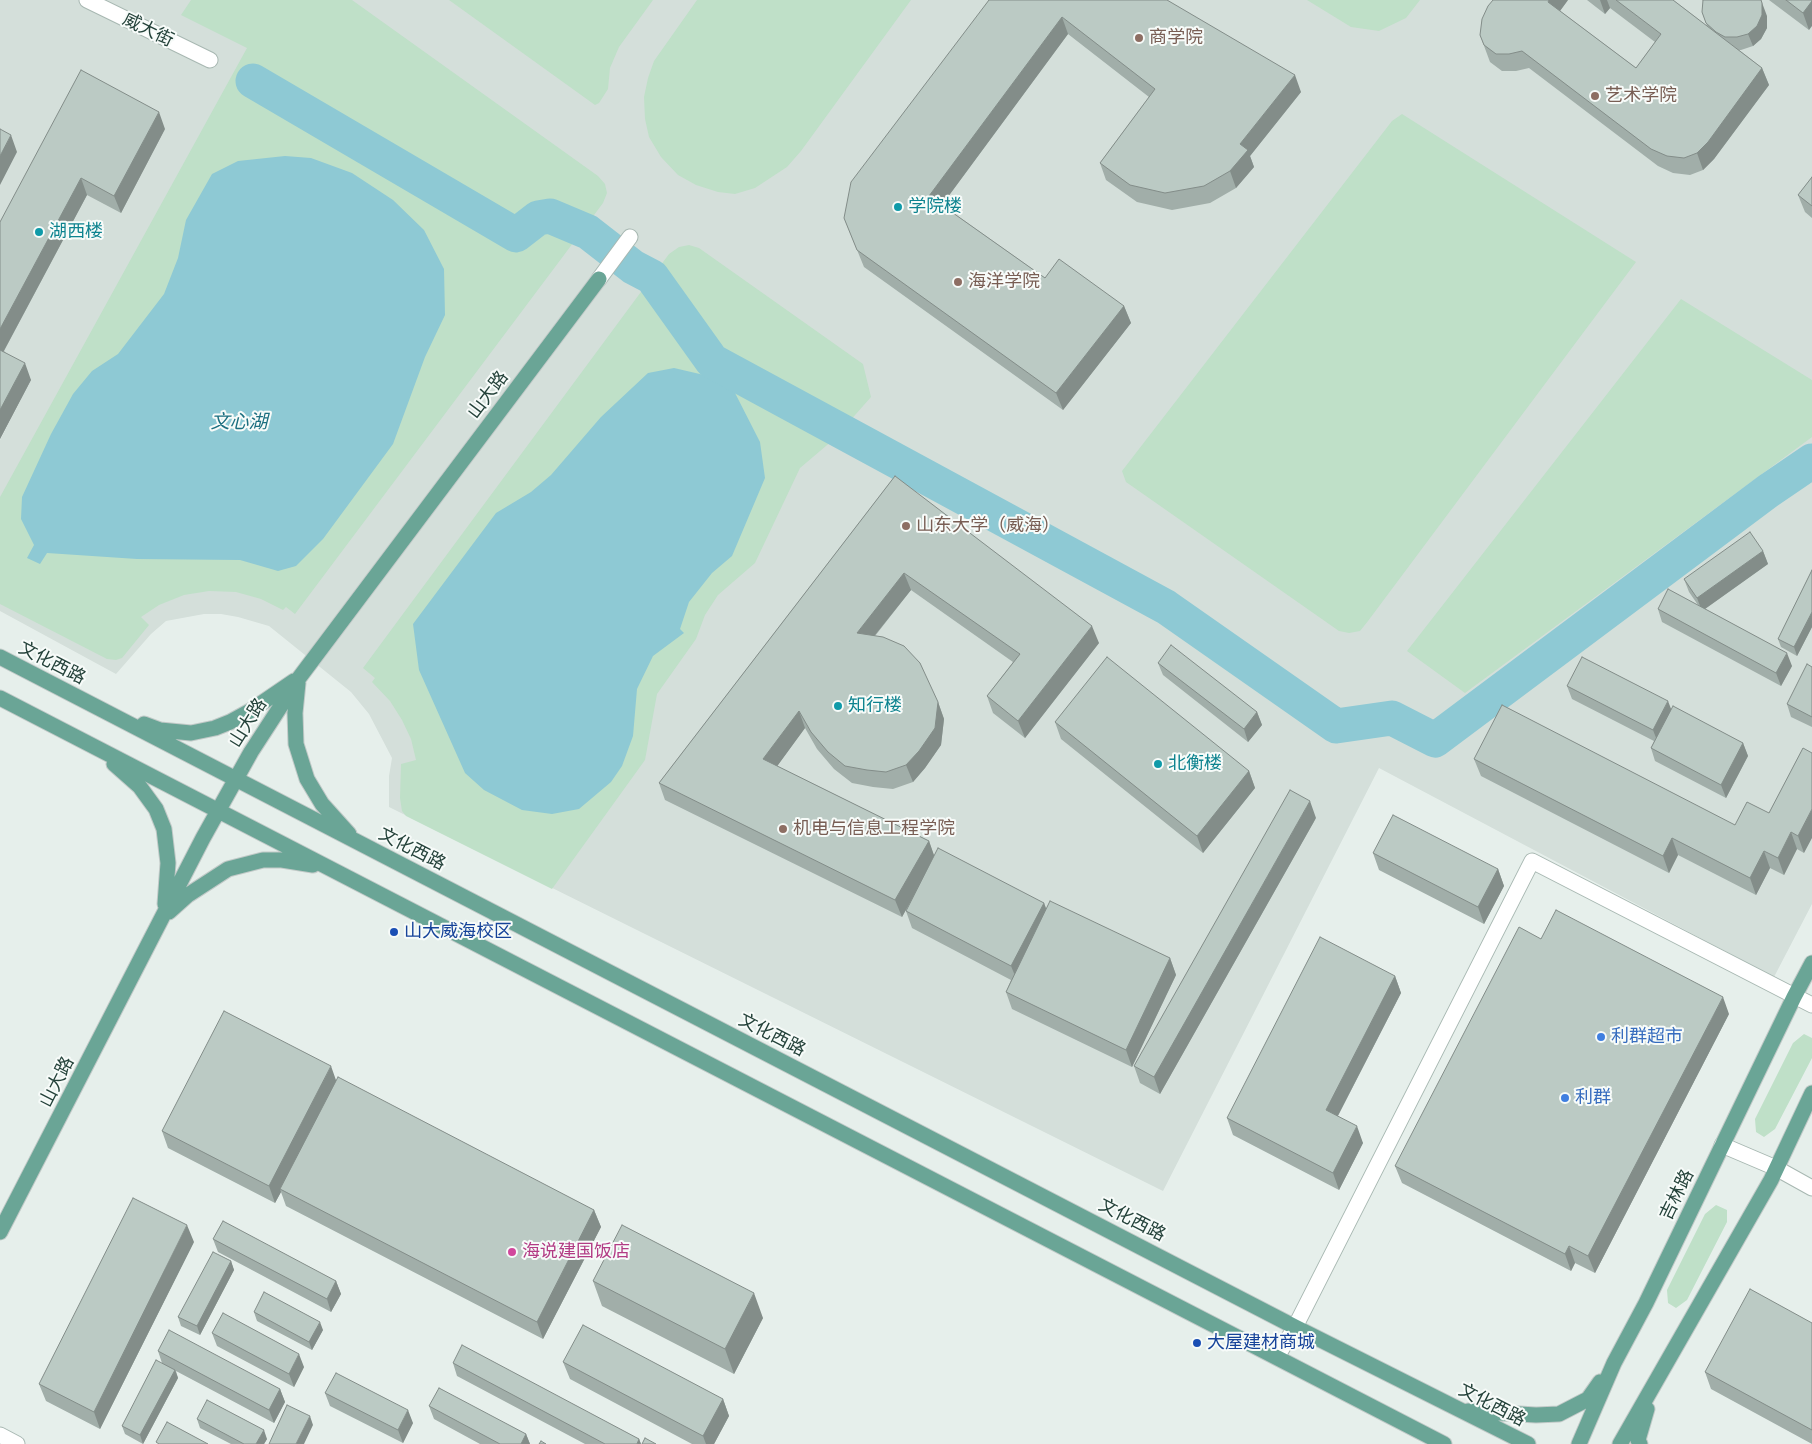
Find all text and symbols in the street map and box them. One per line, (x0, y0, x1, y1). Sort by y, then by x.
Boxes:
street label: 威大街 (119, 8, 177, 52)
place label: 商学院 (1149, 27, 1203, 49)
marker: 商学院 (1133, 32, 1145, 44)
place label: 艺术学院 (1605, 85, 1677, 107)
marker: 艺术学院 (1589, 90, 1601, 102)
place label: 学院楼 (908, 196, 962, 218)
marker: 学院楼 (892, 201, 904, 213)
place label: 湖西楼 (49, 221, 103, 243)
marker: 湖西楼 (33, 226, 45, 238)
place label: 海洋学院 (968, 271, 1040, 293)
marker: 海洋学院 (952, 276, 964, 288)
street label: 山大路 (463, 367, 513, 423)
water label: 文心湖 (211, 411, 267, 433)
place label: 山东大学（威海） (916, 515, 1060, 537)
marker: 山东大学（威海） (900, 520, 912, 532)
street label: 文化西路 (15, 637, 89, 689)
street label: 山大路 (225, 694, 271, 752)
place label: 知行楼 (848, 695, 902, 717)
marker: 知行楼 (832, 700, 844, 712)
place label: 北衡楼 (1168, 753, 1222, 775)
marker: 北衡楼 (1152, 758, 1164, 770)
place label: 机电与信息工程学院 (793, 818, 955, 840)
street label: 文化西路 (375, 823, 449, 875)
marker: 机电与信息工程学院 (777, 823, 789, 835)
place label: 山大威海校区 (404, 921, 512, 943)
marker: 山大威海校区 (388, 926, 400, 938)
street label: 文化西路 (735, 1009, 809, 1061)
place label: 利群超市 (1611, 1026, 1683, 1048)
marker: 利群超市 (1595, 1031, 1607, 1043)
street label: 山大路 (35, 1053, 79, 1111)
place label: 利群 (1575, 1087, 1611, 1109)
marker: 利群 (1559, 1092, 1571, 1104)
street label: 吉林路 (1655, 1166, 1699, 1224)
street label: 文化西路 (1095, 1194, 1169, 1246)
place label: 海说建国饭店 (522, 1241, 630, 1263)
marker: 海说建国饭店 (506, 1246, 518, 1258)
place label: 大屋建材商城 (1207, 1332, 1315, 1354)
marker: 大屋建材商城 (1191, 1337, 1203, 1349)
street label: 文化西路 (1455, 1379, 1529, 1431)

